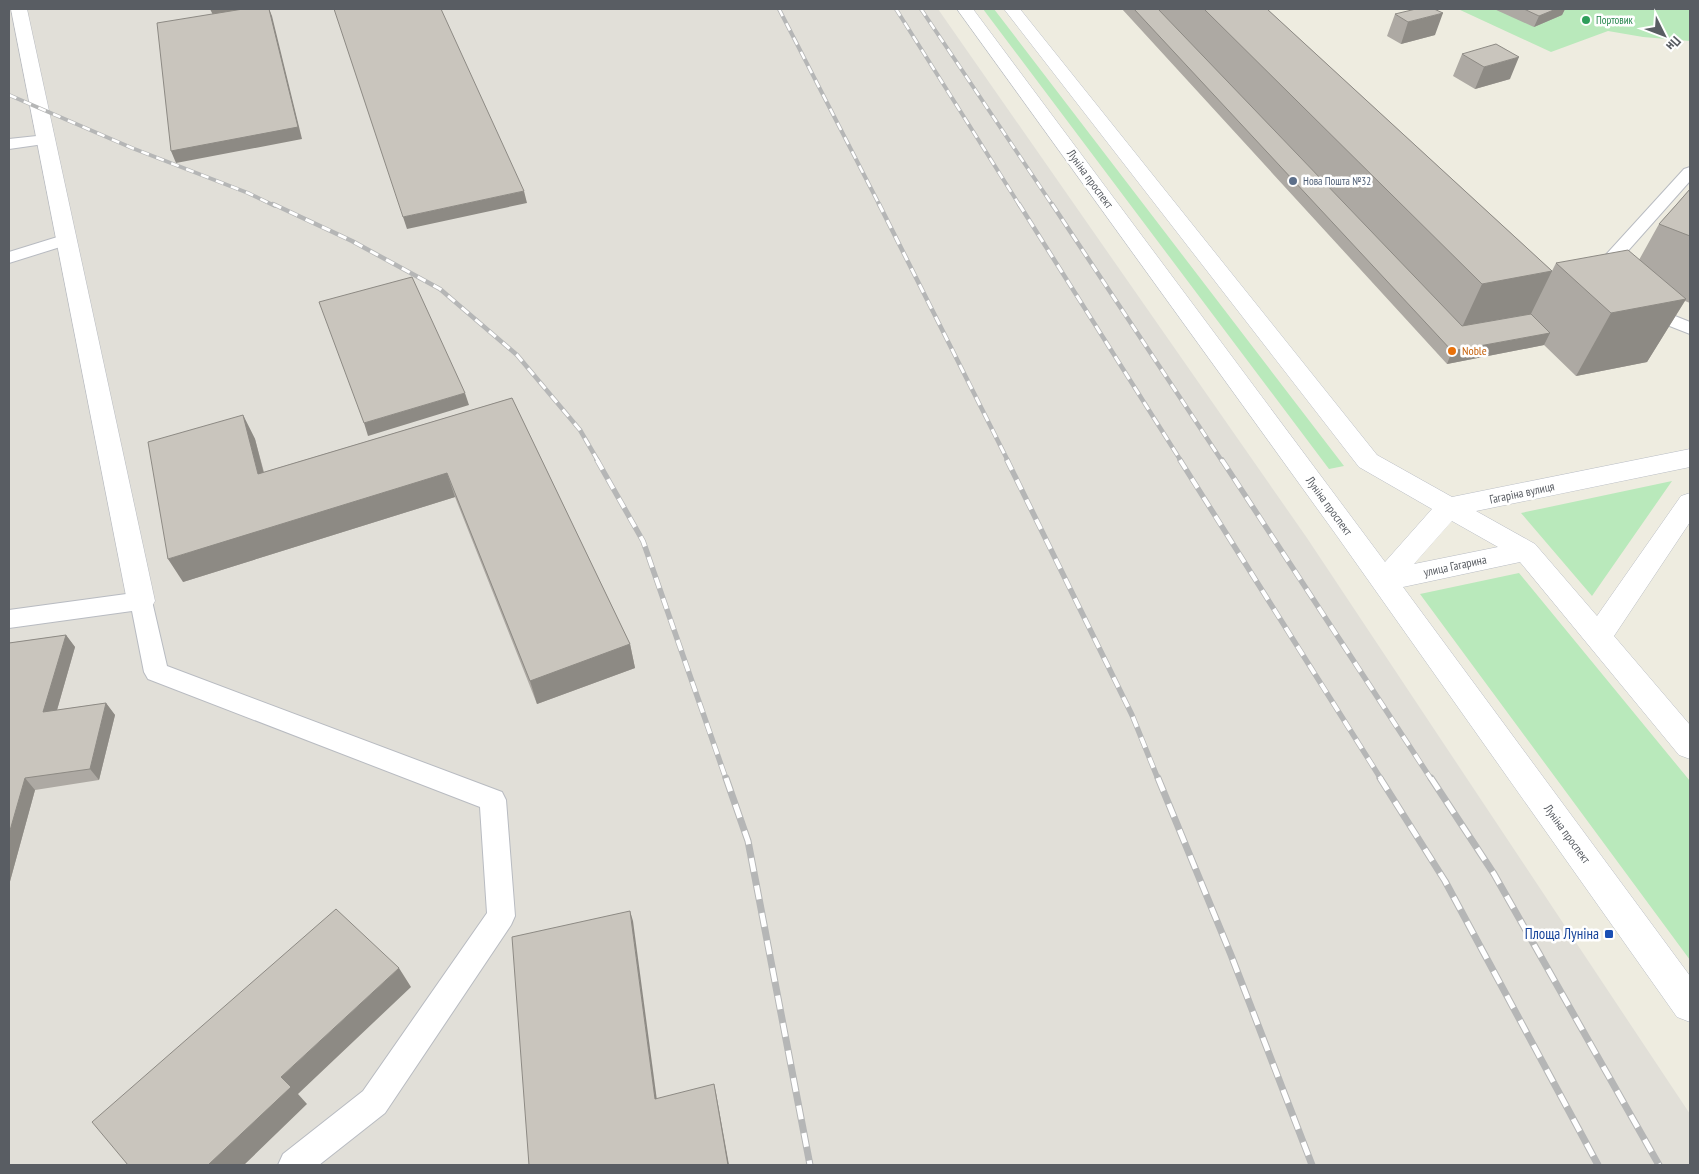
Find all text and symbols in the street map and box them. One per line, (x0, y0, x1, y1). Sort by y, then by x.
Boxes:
north arrow (1639, 10, 1689, 60)
place label: Портовик (1596, 13, 1634, 27)
marker: Портовик (1580, 14, 1592, 26)
text: Пн (1662, 33, 1685, 55)
street label: Луніна проспект (1063, 145, 1117, 211)
place label: Нова Пошта №32 (1303, 174, 1371, 188)
marker: Нова Пошта №32 (1287, 175, 1299, 187)
place label: Noble (1462, 343, 1487, 358)
marker: Noble (1446, 345, 1458, 357)
street label: Луніна проспект (1302, 472, 1356, 538)
street label: Гагаріна вулиця (1488, 478, 1556, 507)
street label: улица Гагарина (1422, 551, 1488, 580)
street label: Луніна проспект (1540, 800, 1594, 866)
place label: Площа Луніна (1525, 924, 1599, 943)
marker: Площа Луніна (1603, 928, 1615, 940)

